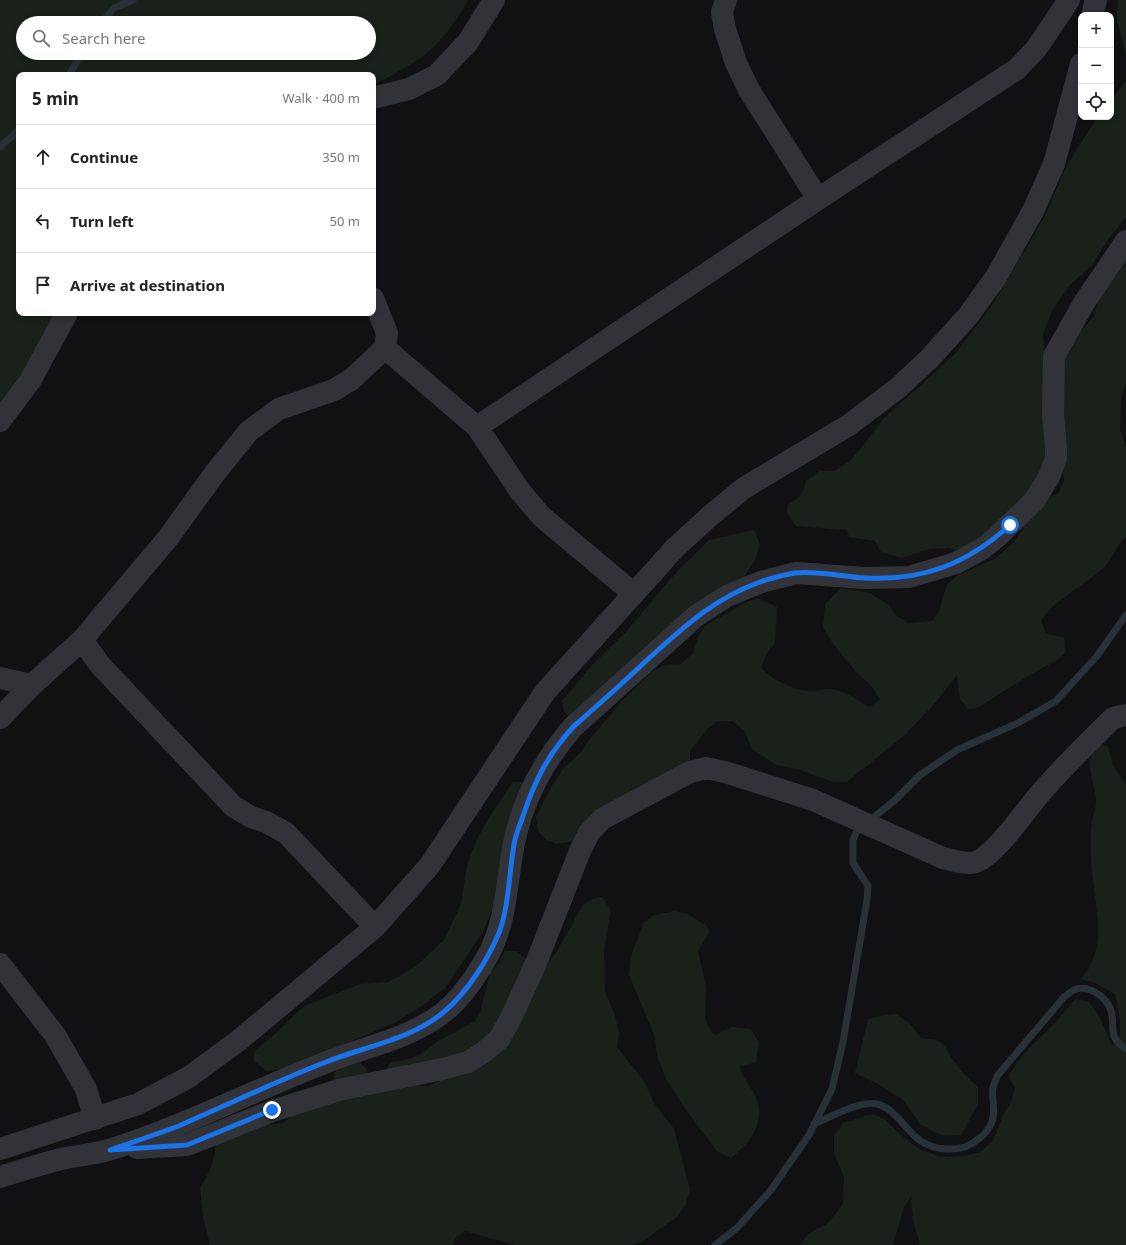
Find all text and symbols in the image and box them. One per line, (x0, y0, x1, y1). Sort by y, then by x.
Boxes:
map controls (1078, 12, 1114, 120)
button: + (1078, 12, 1114, 48)
search box (16, 16, 376, 60)
icon: search (30, 27, 52, 49)
text: Search here (62, 28, 145, 48)
button: − (1078, 48, 1114, 84)
button: locate (1078, 84, 1114, 120)
text: 5 min (32, 87, 79, 110)
text: Walk · 400 m (282, 89, 360, 107)
icon: ahead (32, 146, 54, 168)
text: Continue (70, 147, 138, 167)
text: 350 m (322, 148, 360, 166)
icon: left (32, 210, 54, 232)
text: Turn left (70, 211, 134, 231)
text: 50 m (330, 212, 360, 230)
icon: arrive (32, 274, 54, 296)
text: Arrive at destination (70, 275, 225, 295)
route start (1001, 516, 1019, 534)
route end (263, 1101, 281, 1119)

